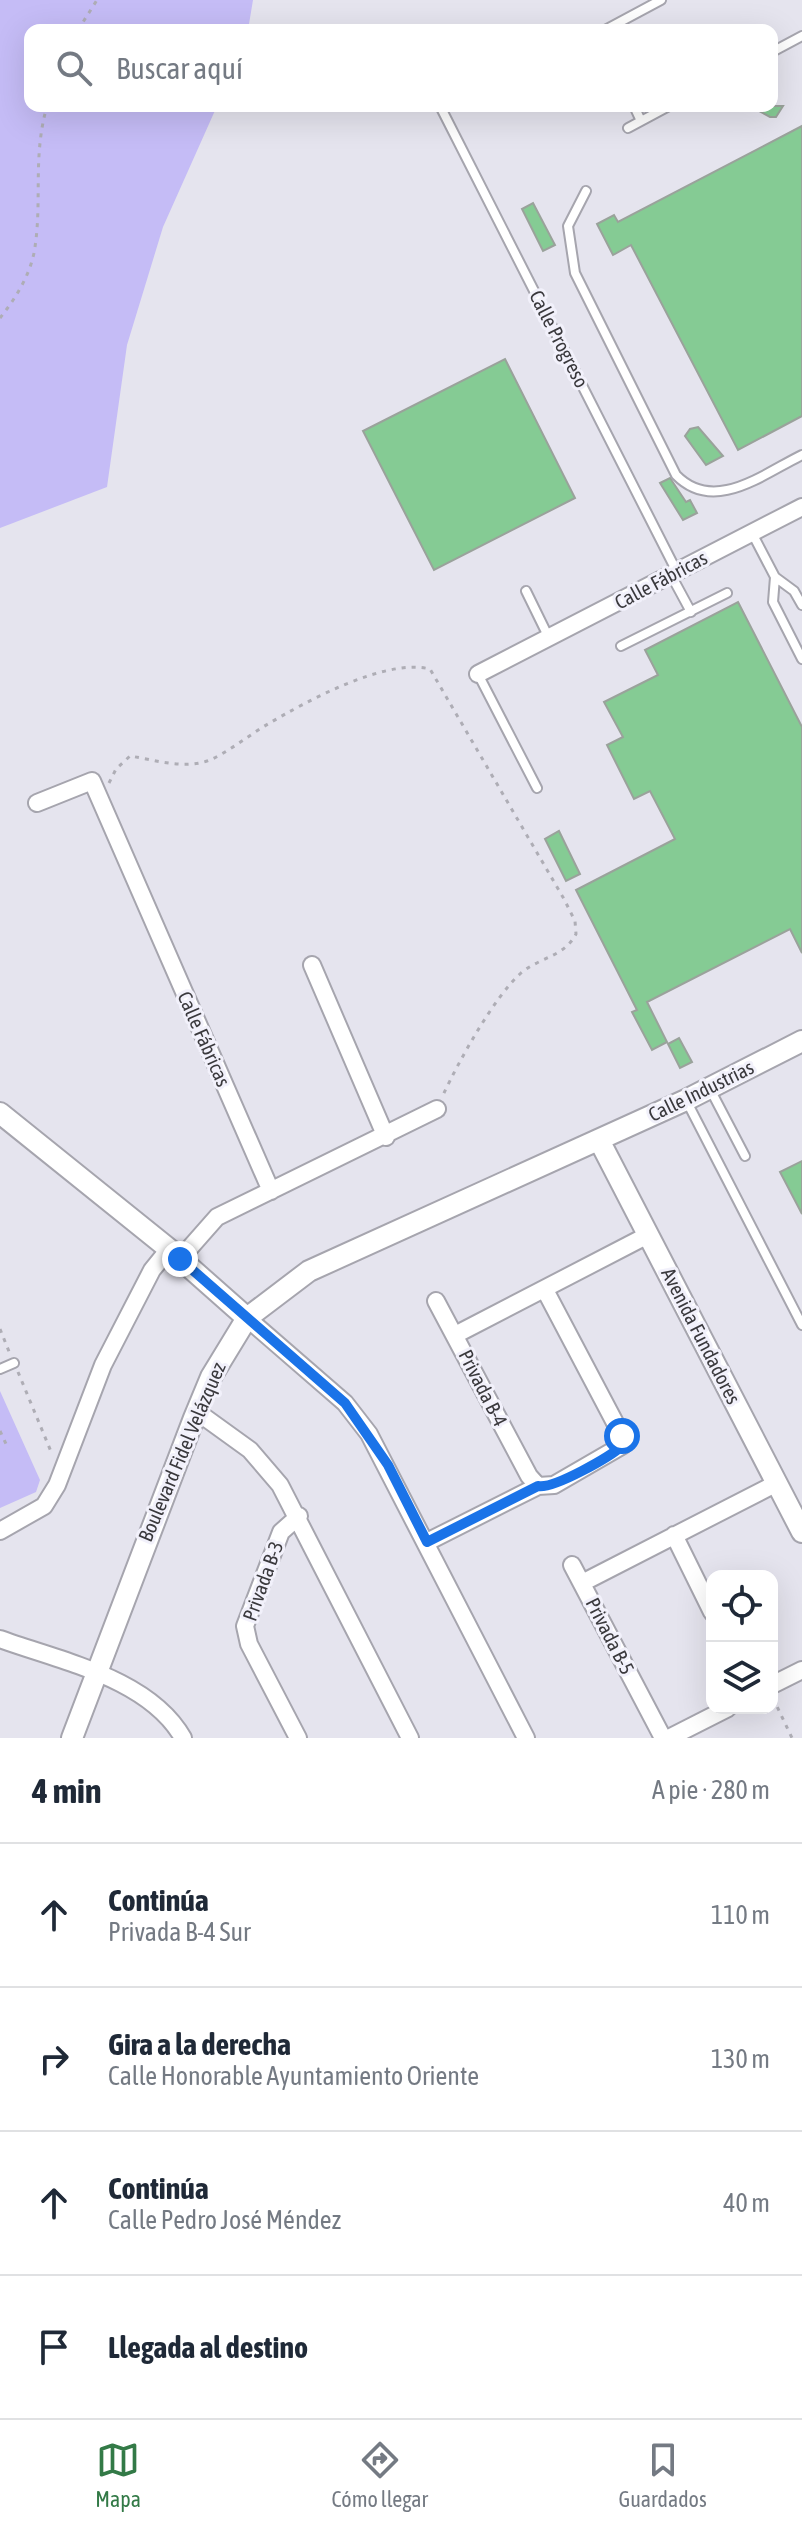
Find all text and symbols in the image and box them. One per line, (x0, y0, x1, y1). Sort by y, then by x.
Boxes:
search box (24, 24, 778, 112)
icon: search (52, 46, 96, 90)
text: Buscar aquí (116, 51, 243, 85)
street label: Calle Progreso (525, 286, 594, 391)
street label: Calle Fábricas (611, 546, 711, 613)
street label: Calle Fábricas (173, 988, 236, 1090)
street label: Calle Industrias (644, 1055, 757, 1126)
route end (162, 1241, 198, 1277)
street label: Avenida Fundadores (657, 1264, 746, 1408)
street label: Privada B-4 (454, 1346, 513, 1430)
street label: Boulevard Fidel Velázquez (133, 1359, 230, 1545)
route start (604, 1418, 640, 1454)
street label: Privada B-3 (238, 1538, 288, 1624)
map controls (706, 1570, 778, 1714)
button: locate (706, 1570, 778, 1642)
street label: Privada B-5 (581, 1594, 640, 1678)
button: layers (706, 1642, 778, 1714)
text: 4 min (32, 1771, 101, 1810)
text: A pie · 280 m (652, 1775, 770, 1805)
text: Continúa (108, 1883, 209, 1917)
icon: ahead (32, 1893, 76, 1937)
text: 110 m (711, 1900, 770, 1930)
text: Privada B-4 Sur (108, 1917, 251, 1947)
text: Gira a la derecha (108, 2027, 291, 2061)
icon: right (32, 2037, 76, 2081)
text: 130 m (711, 2044, 770, 2074)
text: Calle Honorable Ayuntamiento Oriente (108, 2061, 479, 2091)
text: Continúa (108, 2171, 209, 2205)
icon: ahead (32, 2181, 76, 2225)
text: 40 m (723, 2188, 770, 2218)
text: Calle Pedro José Méndez (108, 2205, 341, 2235)
icon: arrive (32, 2325, 76, 2369)
text: Llegada al destino (108, 2330, 308, 2364)
tab: Mapa (95, 2438, 141, 2512)
tab: Cómo llegar (331, 2438, 428, 2512)
tab: Guardados (619, 2438, 707, 2512)

